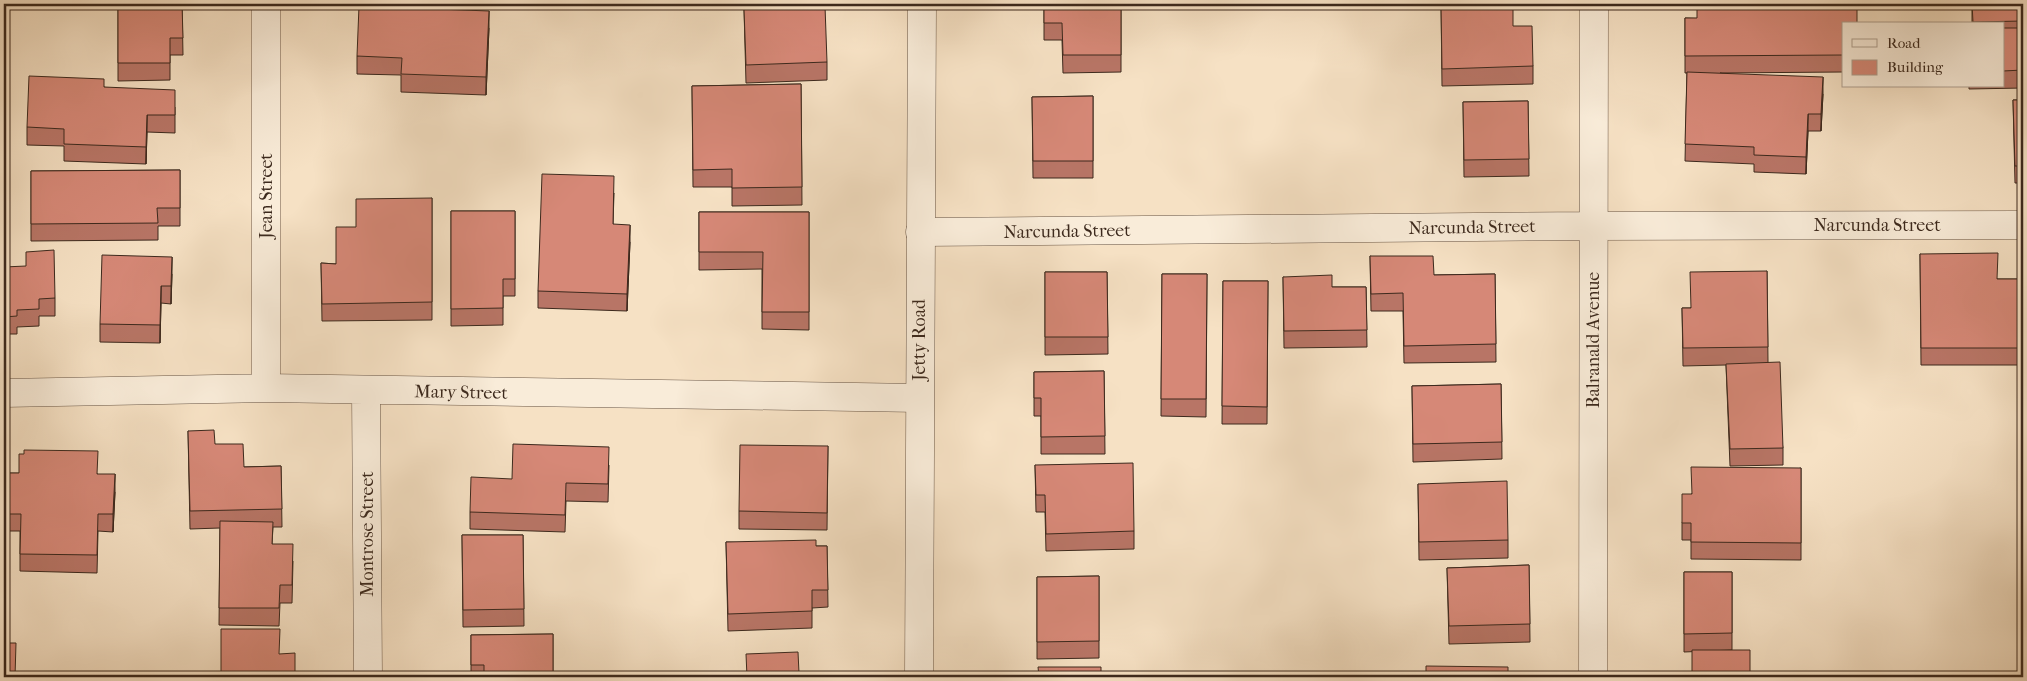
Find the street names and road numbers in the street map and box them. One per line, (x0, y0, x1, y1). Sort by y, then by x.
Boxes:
street label: Jean Street (256, 153, 277, 241)
street label: Narcunda Street (1813, 215, 1941, 236)
street label: Narcunda Street (1408, 216, 1536, 239)
street label: Narcunda Street (1003, 220, 1131, 243)
street label: Balranald Avenue (1583, 272, 1604, 408)
street label: Jetty Road (909, 299, 930, 383)
street label: Mary Street (414, 381, 508, 404)
street label: Montrose Street (357, 471, 378, 597)

